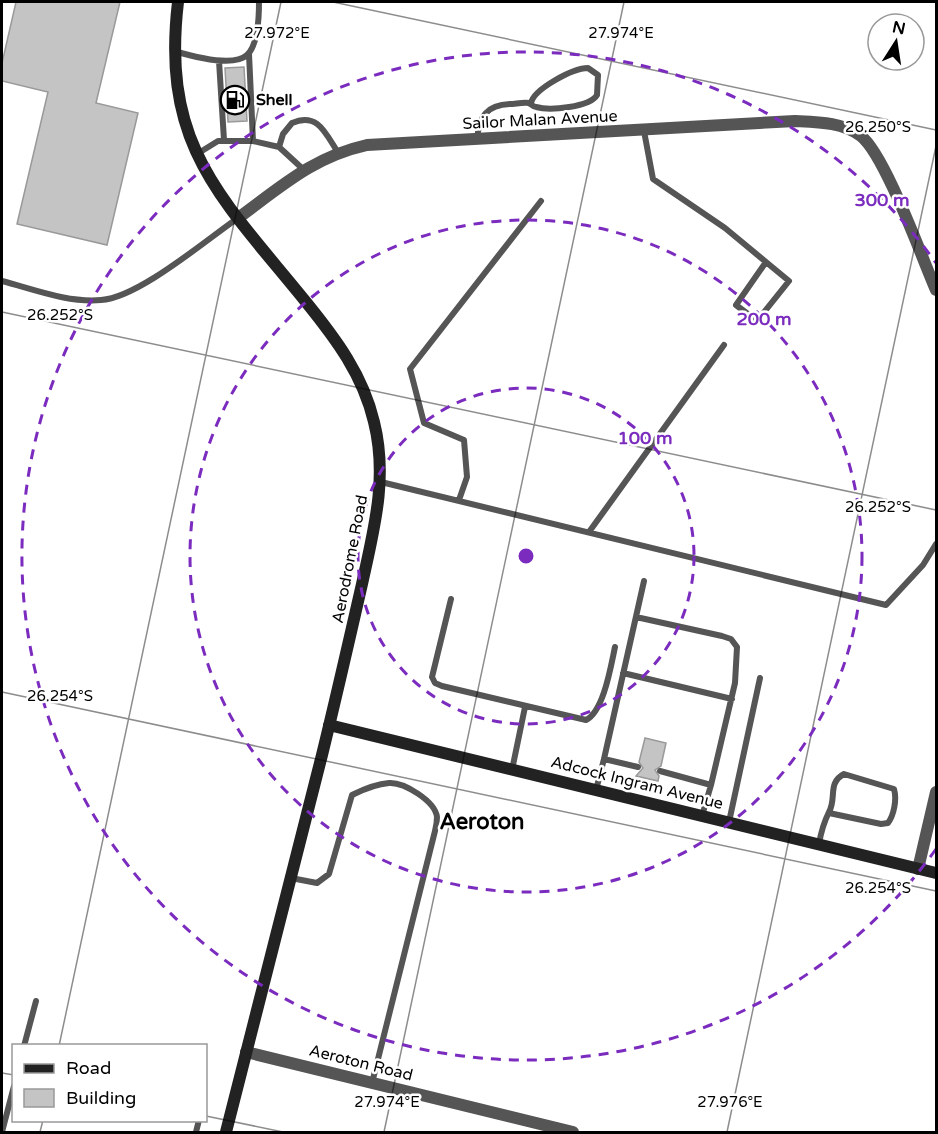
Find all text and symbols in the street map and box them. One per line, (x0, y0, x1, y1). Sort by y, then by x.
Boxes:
north arrow (866, 12, 926, 72)
text: N (891, 17, 907, 39)
text: 27.972°E (244, 24, 310, 42)
text: 27.974°E (588, 24, 654, 42)
fuel station icon: Shell (219, 84, 251, 116)
place label: Shell (256, 90, 293, 110)
street label: Sailor Malan Avenue (462, 106, 618, 134)
text: 26.250°S (845, 118, 911, 136)
text: 300 m (854, 189, 910, 211)
text: 26.252°S (27, 306, 93, 324)
text: 200 m (736, 308, 792, 330)
text: 100 m (617, 427, 673, 449)
street label: Aerodrome Road (328, 493, 372, 625)
text: 26.252°S (845, 498, 911, 516)
centre of rings (516, 546, 536, 566)
text: 26.254°S (27, 687, 93, 705)
street label: Adcock Ingram Avenue (549, 752, 725, 814)
district label: Aeroton (439, 809, 525, 835)
text: 26.254°S (845, 879, 911, 897)
street label: Aeroton Road (307, 1040, 415, 1086)
legend (12, 1044, 207, 1122)
text: Road (66, 1057, 111, 1079)
text: Building (66, 1087, 136, 1109)
text: 27.974°E (354, 1093, 420, 1111)
text: 27.976°E (697, 1093, 763, 1111)

